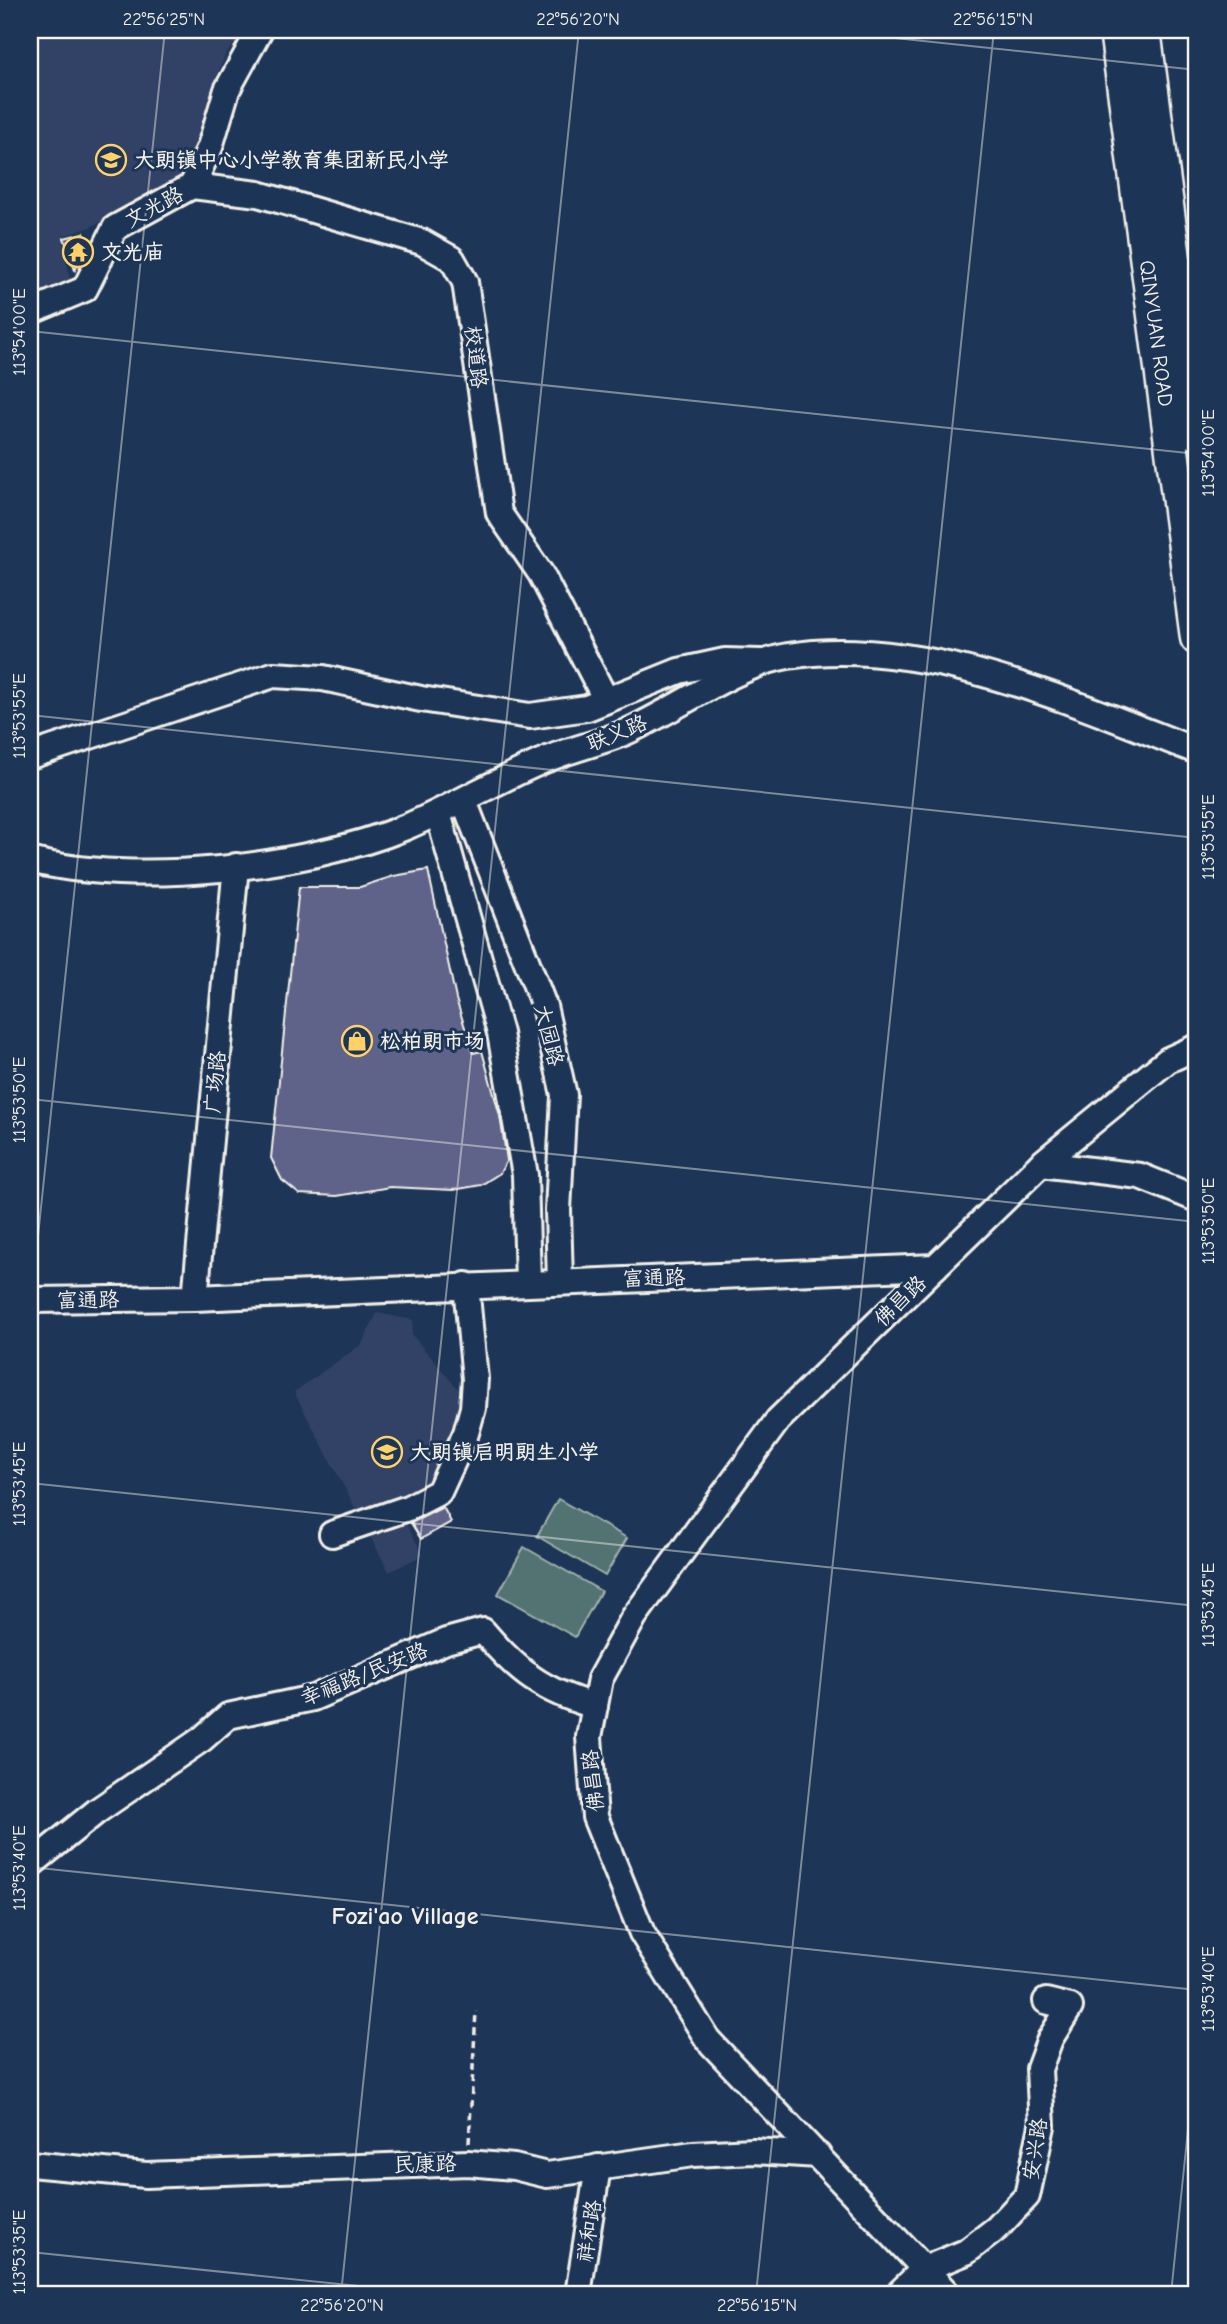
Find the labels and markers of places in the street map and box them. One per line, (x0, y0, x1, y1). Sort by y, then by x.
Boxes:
school or university icon: 大朗镇中心小学教育集团新民小学 (94, 143, 128, 177)
place label: 大朗镇中心小学教育集团新民小学 (134, 148, 449, 172)
temple icon: 文光庙 (61, 235, 95, 269)
place label: 文光庙 (101, 240, 164, 264)
shop icon: 松柏朗市场 (340, 1024, 374, 1058)
place label: 松柏朗市场 (380, 1029, 485, 1053)
school or university icon: 大朗镇启明朗生小学 (370, 1435, 404, 1469)
place label: 大朗镇启明朗生小学 (410, 1440, 599, 1464)

